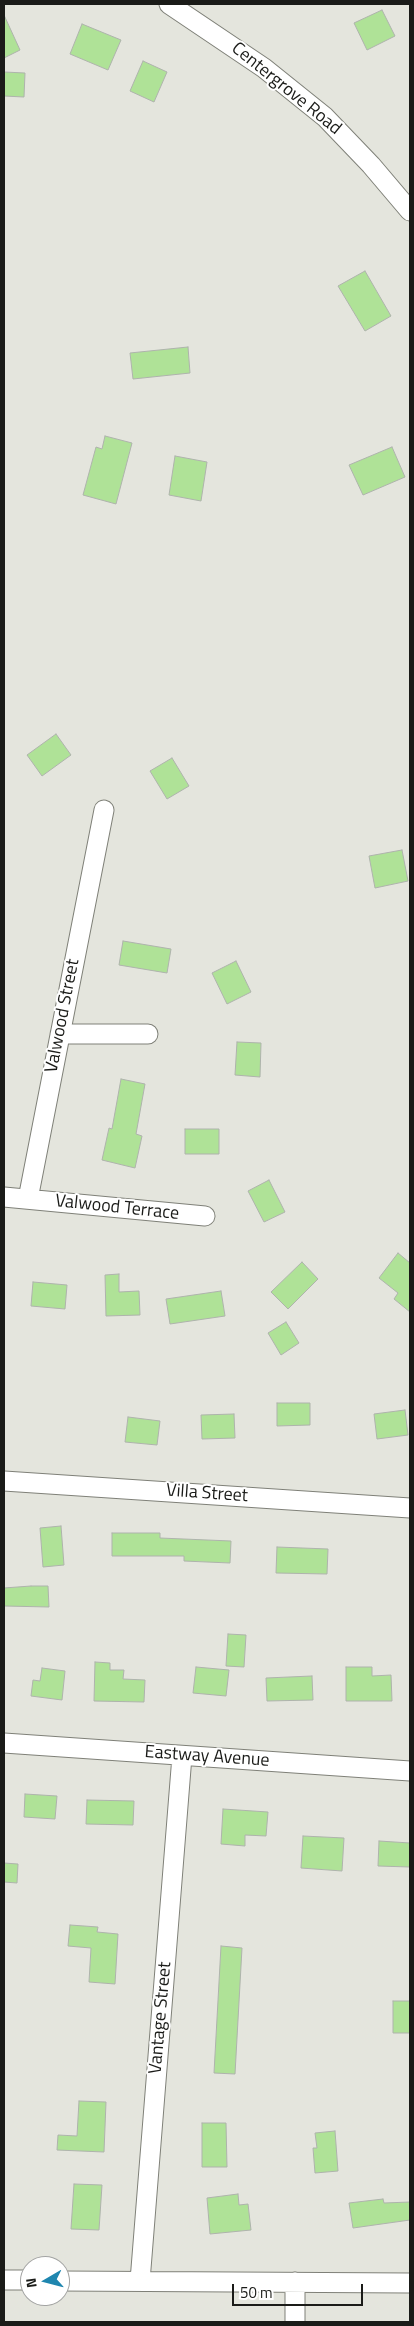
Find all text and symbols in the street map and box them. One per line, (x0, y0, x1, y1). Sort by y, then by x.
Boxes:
street label: Centergrove Road (227, 38, 345, 140)
street label: Valwood Street (41, 957, 85, 1075)
street label: Valwood Terrace (54, 1191, 180, 1225)
street label: Villa Street (165, 1480, 249, 1508)
street label: Eastway Avenue (144, 1742, 270, 1772)
street label: Vantage Street (145, 1961, 177, 2075)
north arrow (20, 2256, 70, 2306)
scale bar (234, 2274, 365, 2306)
text: N (20, 2277, 42, 2289)
text: 50 m (240, 2281, 273, 2304)

